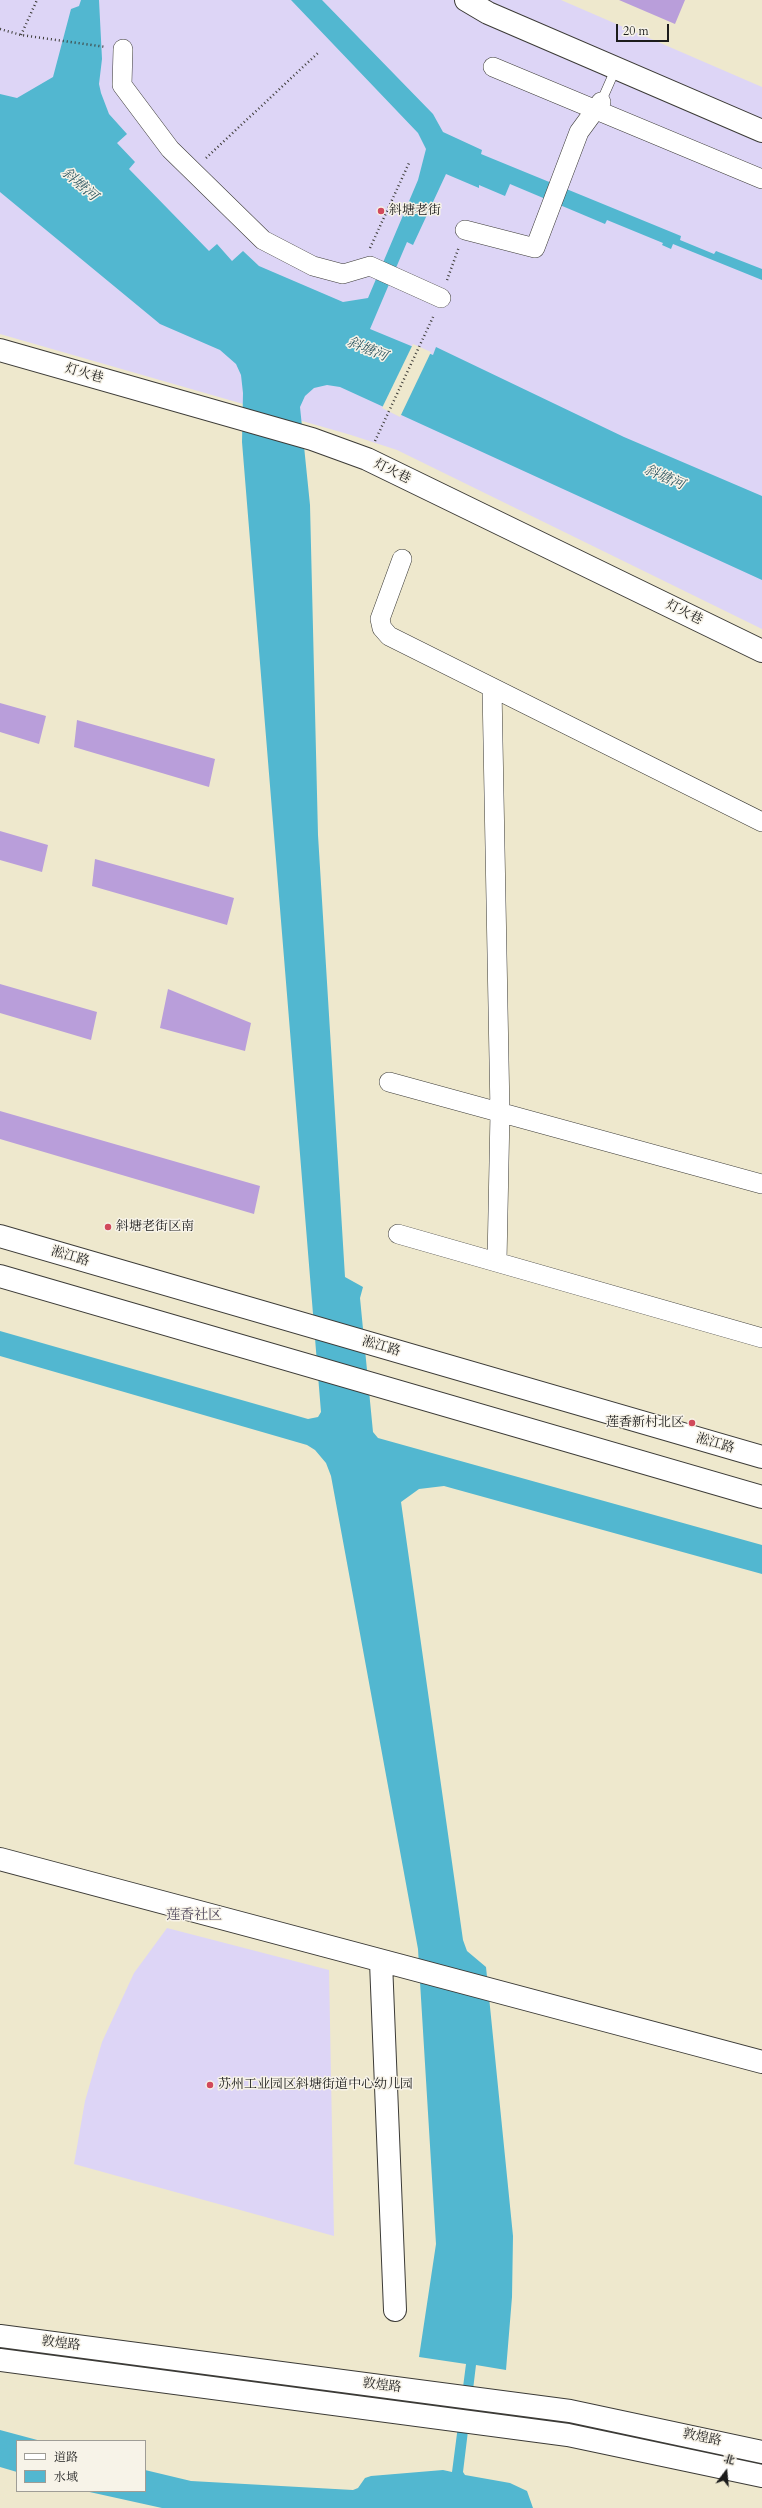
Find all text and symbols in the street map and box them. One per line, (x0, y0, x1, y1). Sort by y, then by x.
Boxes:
scale bar (618, 16, 671, 42)
text: 20 m (623, 23, 649, 39)
water label: 斜塘河 (58, 165, 100, 205)
place label: 斜塘老街 (389, 203, 441, 219)
marker: 斜塘老街 (376, 206, 386, 216)
water label: 斜塘河 (344, 334, 390, 366)
street label: 灯火巷 (63, 361, 105, 387)
street label: 灯火巷 (371, 456, 413, 488)
water label: 斜塘河 (641, 462, 687, 494)
street label: 灯火巷 (663, 597, 705, 629)
place label: 斜塘老街区南 (116, 1219, 194, 1235)
marker: 斜塘老街区南 (103, 1222, 113, 1232)
street label: 淞江路 (49, 1244, 91, 1270)
street label: 淞江路 (360, 1334, 402, 1360)
place label: 莲香新村北区 (606, 1415, 684, 1431)
marker: 莲香新村北区 (687, 1418, 697, 1428)
street label: 淞江路 (694, 1431, 736, 1457)
district label: 莲香社区 (166, 1908, 222, 1924)
place label: 苏州工业园区斜塘街道中心幼儿园 (218, 2077, 413, 2093)
marker: 苏州工业园区斜塘街道中心幼儿园 (205, 2080, 215, 2090)
street label: 敦煌路 (41, 2334, 81, 2354)
street label: 敦煌路 (362, 2376, 402, 2396)
street label: 敦煌路 (681, 2426, 723, 2450)
legend (16, 2440, 146, 2492)
text: 道路 (54, 2449, 78, 2465)
text: 北 (722, 2451, 737, 2469)
north arrow (706, 2452, 746, 2492)
text: 水域 (54, 2469, 78, 2485)

